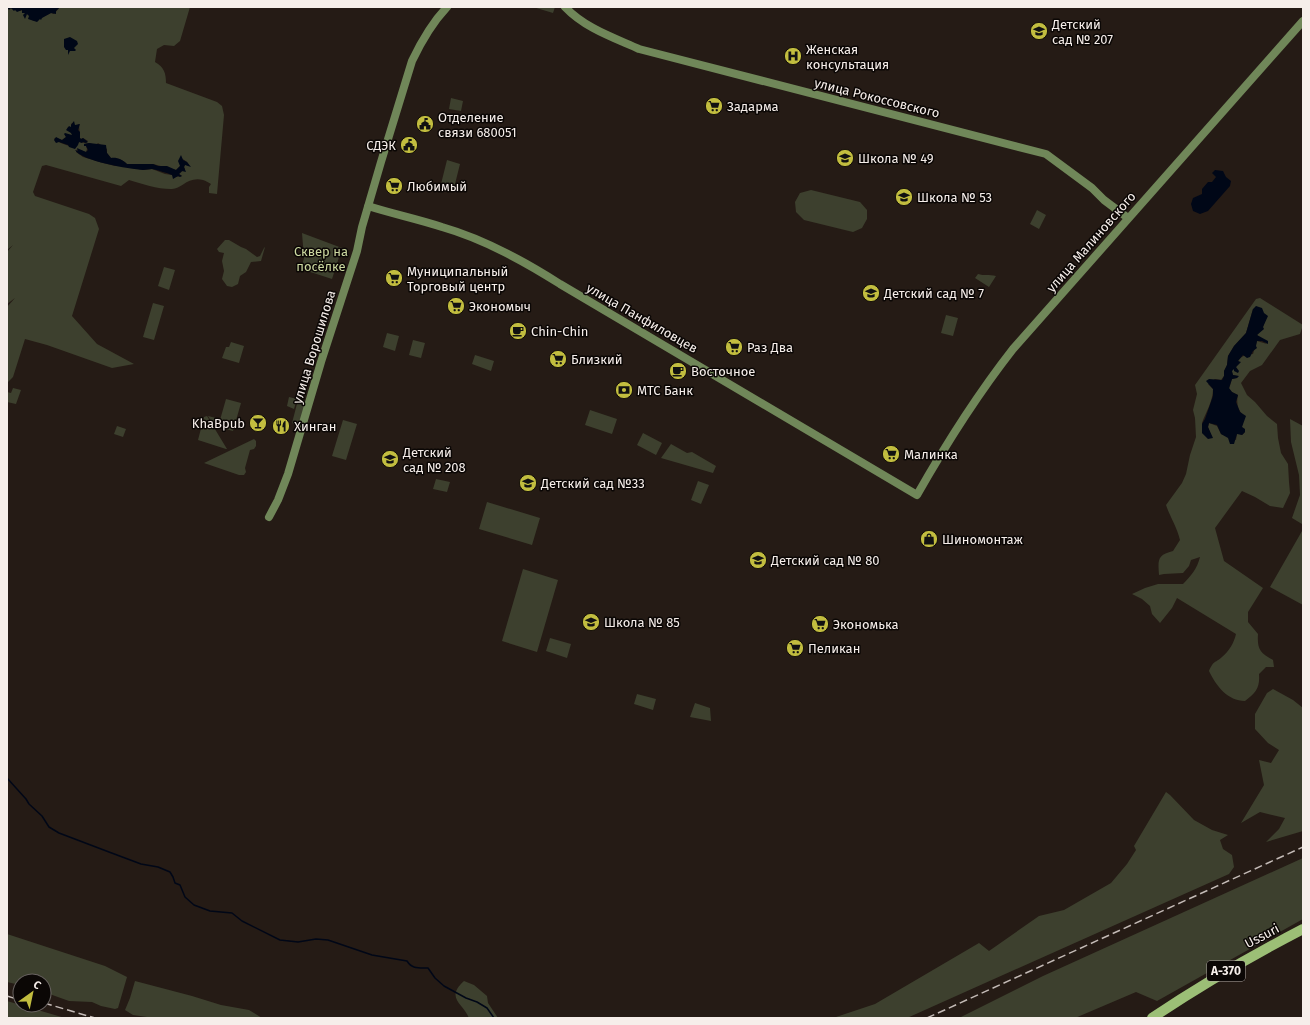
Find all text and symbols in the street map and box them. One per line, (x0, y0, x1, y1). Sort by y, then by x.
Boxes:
place label: Детский сад № 207 (1051, 17, 1113, 47)
school or university icon: Детский сад № 207 (1029, 21, 1049, 41)
place label: Женская консультация (806, 42, 889, 72)
hospital icon: Женская консультация (783, 46, 803, 66)
street label: улица Рокоссовского (813, 75, 941, 121)
supermarket icon: Задарма (704, 96, 724, 116)
place label: Задарма (727, 99, 779, 114)
place label: Отделение связи 680051 (438, 110, 517, 140)
public building icon: Отделение связи 680051 (415, 114, 435, 134)
public building icon: СДЭК (399, 135, 419, 155)
place label: СДЭК (366, 138, 396, 153)
school or university icon: Школа № 49 (835, 148, 855, 168)
place label: Школа № 49 (858, 151, 934, 166)
supermarket icon: Любимый (384, 176, 404, 196)
place label: Любимый (407, 179, 467, 194)
school or university icon: Школа № 53 (894, 187, 914, 207)
street label: улица Малиновского (1043, 189, 1139, 295)
place label: Школа № 53 (917, 190, 992, 205)
park label: Сквер на посёлке (294, 244, 348, 274)
place label: Муниципальный Торговый центр (407, 264, 508, 294)
supermarket icon: Муниципальный Торговый центр (384, 268, 404, 288)
street label: улица Панфиловцев (584, 280, 700, 356)
school or university icon: Детский сад № 7 (861, 283, 881, 303)
place label: Детский сад № 7 (883, 286, 984, 301)
street label: улица Ворошилова (290, 288, 338, 406)
supermarket icon: Экономыч (446, 296, 466, 316)
place label: Экономыч (469, 299, 531, 314)
cafe icon: Chin-Chin (508, 321, 528, 341)
place label: Chin-Chin (531, 324, 588, 339)
supermarket icon: Раз Два (724, 337, 744, 357)
place label: Раз Два (747, 340, 793, 355)
supermarket icon: Близкий (548, 349, 568, 369)
place label: Близкий (571, 352, 623, 367)
cafe icon: Восточное (668, 361, 688, 381)
place label: Восточное (691, 364, 755, 379)
bank icon: МТС Банк (614, 380, 634, 400)
place label: МТС Банк (637, 383, 693, 398)
bar icon: KhaBpub (248, 413, 268, 433)
place label: KhaBpub (192, 416, 245, 431)
restaurant icon: Хинган (271, 416, 291, 436)
place label: Хинган (294, 419, 336, 434)
supermarket icon: Малинка (881, 444, 901, 464)
place label: Детский сад № 208 (402, 445, 466, 475)
place label: Малинка (904, 447, 958, 462)
school or university icon: Детский сад № 208 (380, 449, 400, 469)
school or university icon: Детский сад №33 (518, 473, 538, 493)
place label: Детский сад №33 (540, 476, 645, 491)
shop icon: Шиномонтаж (919, 529, 939, 549)
place label: Шиномонтаж (942, 532, 1024, 547)
school or university icon: Детский сад № 80 (748, 550, 768, 570)
place label: Детский сад № 80 (770, 553, 880, 568)
school or university icon: Школа № 85 (581, 612, 601, 632)
supermarket icon: Экономька (810, 614, 830, 634)
place label: Школа № 85 (604, 615, 680, 630)
place label: Экономька (833, 617, 899, 632)
supermarket icon: Пеликан (785, 638, 805, 658)
place label: Пеликан (808, 641, 860, 656)
street label: Ussuri (1242, 921, 1282, 951)
road number: А-370 (1207, 961, 1245, 981)
north arrow (12, 973, 52, 1013)
text: С (31, 978, 44, 993)

